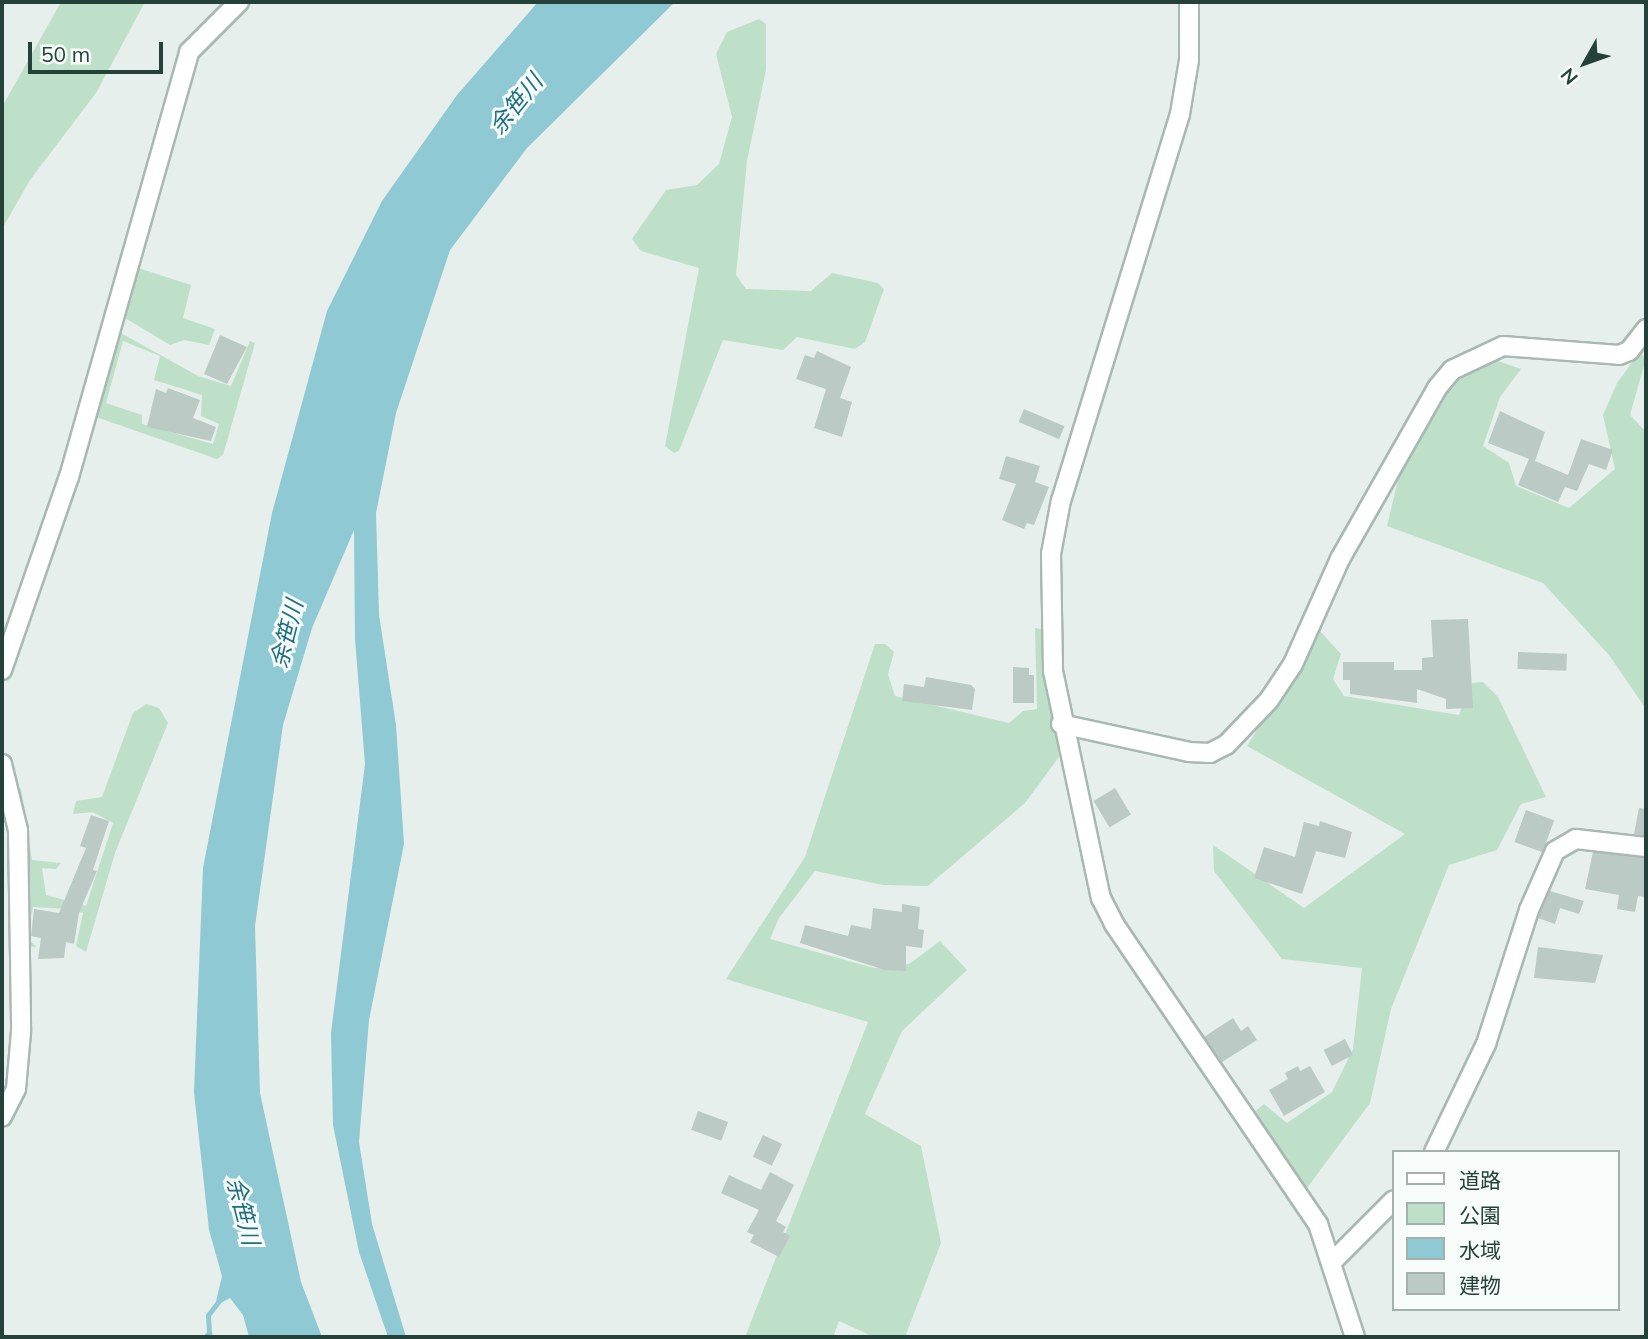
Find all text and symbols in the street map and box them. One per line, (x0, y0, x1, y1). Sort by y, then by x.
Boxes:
scale bar (32, 28, 166, 72)
north arrow (1550, 28, 1620, 98)
text: 50 m (41, 41, 90, 67)
text: N (1555, 63, 1583, 90)
water label: 余笹川 (484, 69, 548, 139)
water label: 余笹川 (265, 597, 309, 671)
legend (1392, 1150, 1620, 1311)
text: 道路 (1459, 1167, 1501, 1193)
water label: 余笹川 (221, 1174, 265, 1248)
text: 公園 (1459, 1202, 1501, 1228)
text: 水域 (1459, 1237, 1501, 1263)
text: 建物 (1459, 1272, 1501, 1298)

